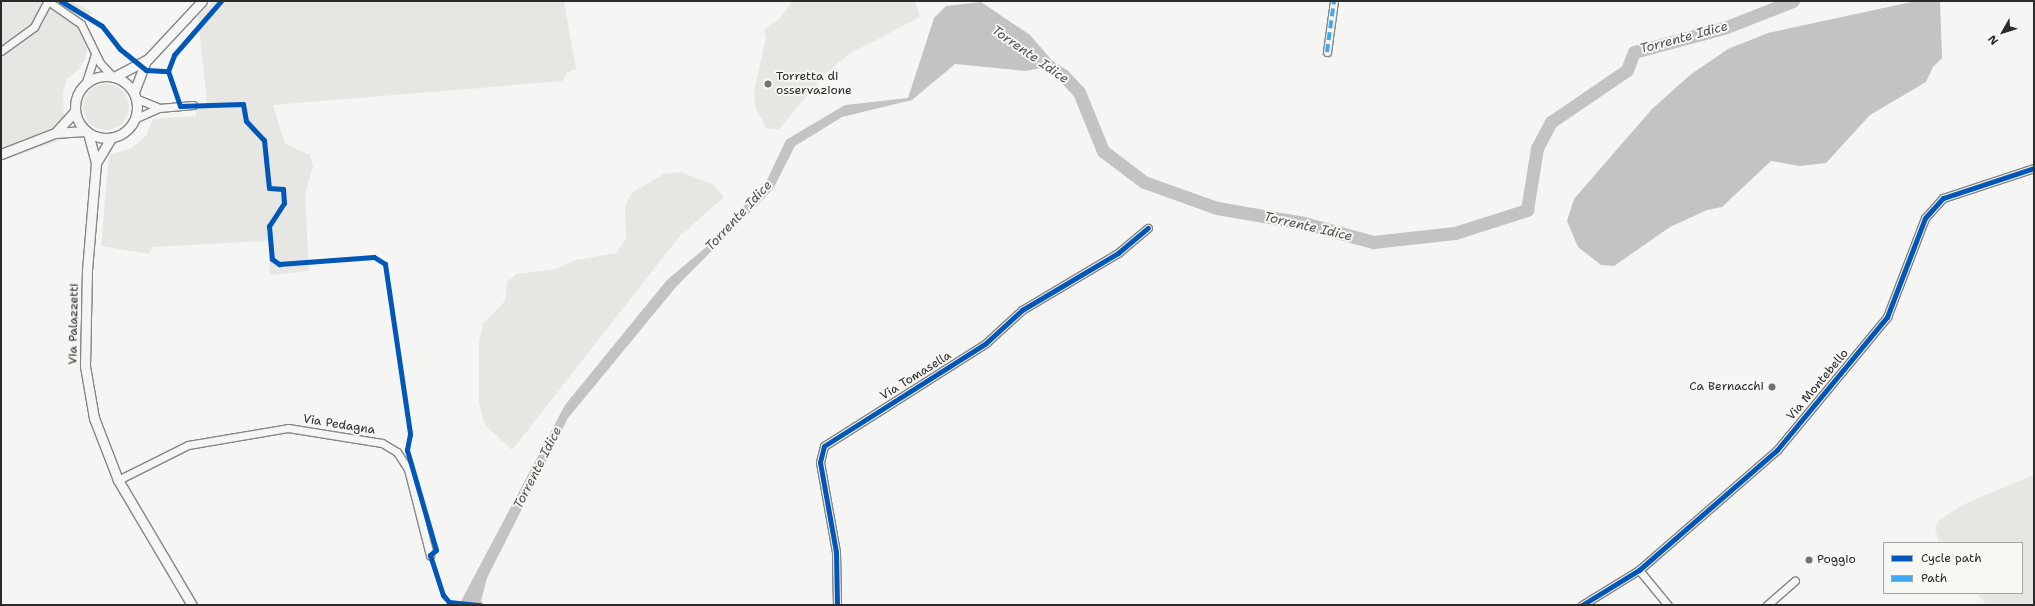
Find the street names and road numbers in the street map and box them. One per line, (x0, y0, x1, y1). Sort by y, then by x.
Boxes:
street label: Via Palazzetti (66, 283, 82, 365)
street label: Via Montebello (1784, 347, 1852, 423)
street label: Via Tomasella (878, 348, 954, 404)
street label: Via Pedagna (302, 412, 376, 438)

